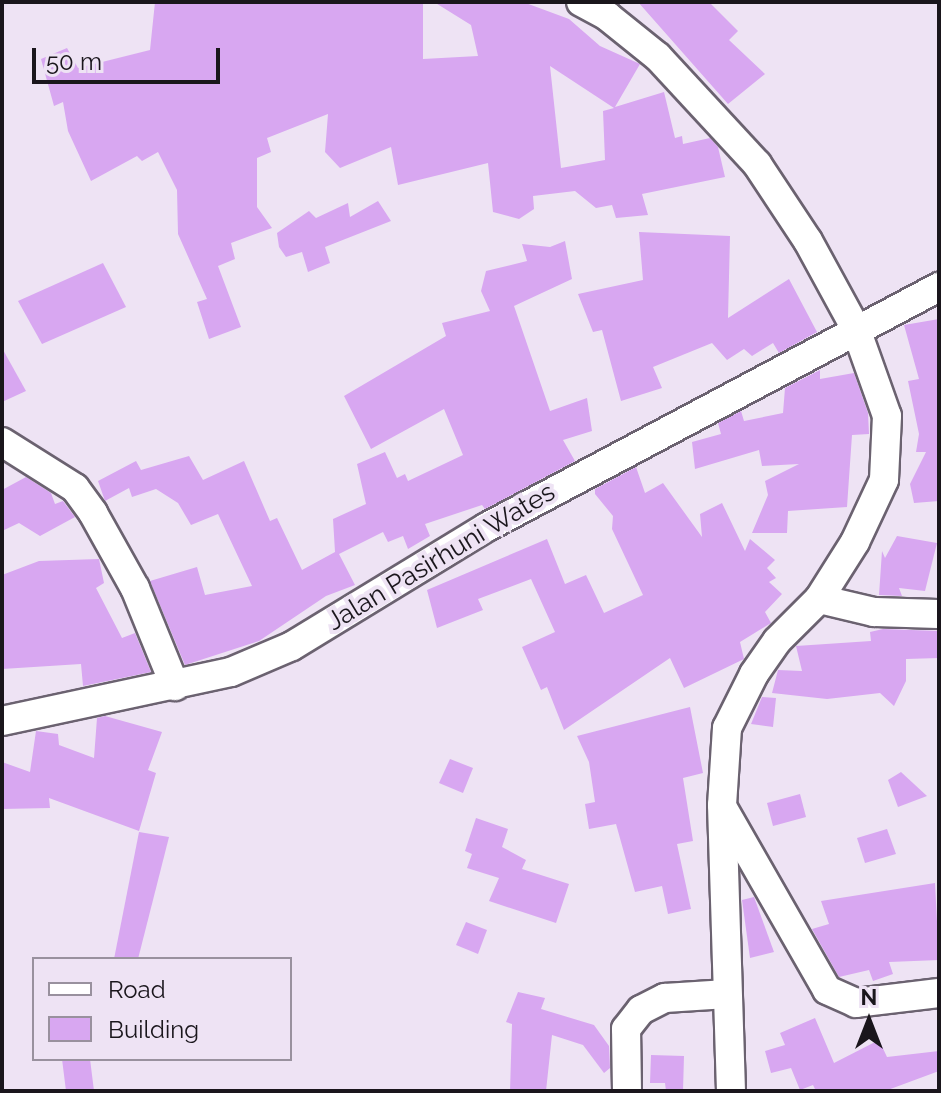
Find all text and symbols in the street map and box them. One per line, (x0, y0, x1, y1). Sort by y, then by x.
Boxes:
scale bar (36, 32, 224, 82)
text: 50 m (46, 47, 102, 76)
street label: Jalan Pasirhuni Wates (321, 476, 561, 638)
legend (32, 957, 292, 1061)
text: Road (108, 975, 166, 1004)
north arrow (829, 981, 909, 1061)
text: N (861, 984, 877, 1010)
text: Building (108, 1015, 199, 1044)

